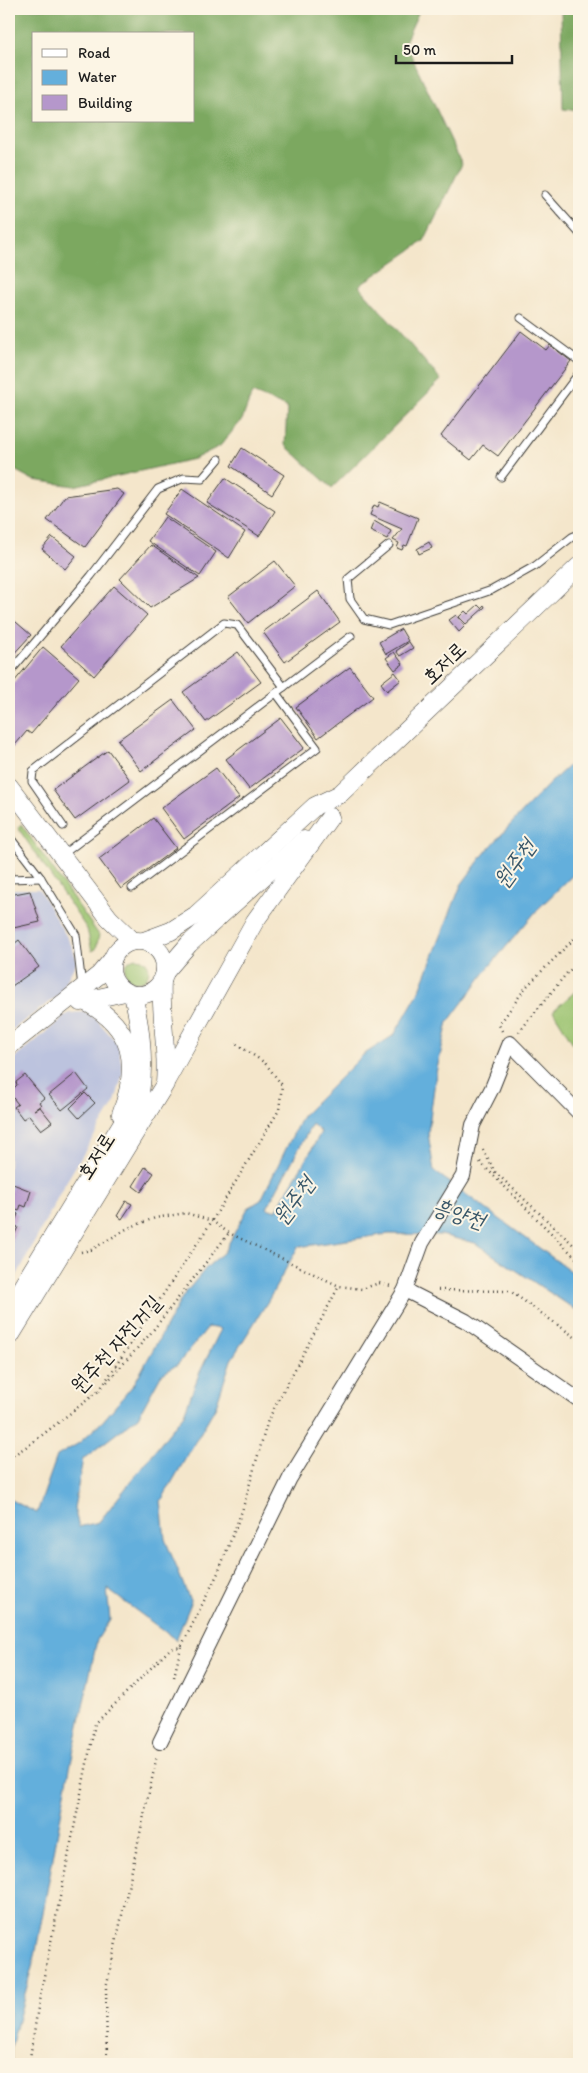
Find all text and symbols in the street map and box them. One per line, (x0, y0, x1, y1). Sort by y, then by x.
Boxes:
legend (32, 32, 195, 122)
scale bar (396, 32, 512, 64)
text: 50 m (403, 41, 436, 59)
text: Road (78, 44, 111, 62)
text: Water (78, 68, 117, 86)
text: Building (78, 94, 132, 112)
street label: 호저로 (417, 636, 471, 689)
water label: 원주천 (488, 832, 542, 893)
street label: 호저로 (72, 1128, 120, 1184)
water label: 원주천 (267, 1169, 322, 1230)
water label: 흥양천 (429, 1192, 490, 1235)
street label: 원주천 자전거길 (65, 1290, 166, 1398)

